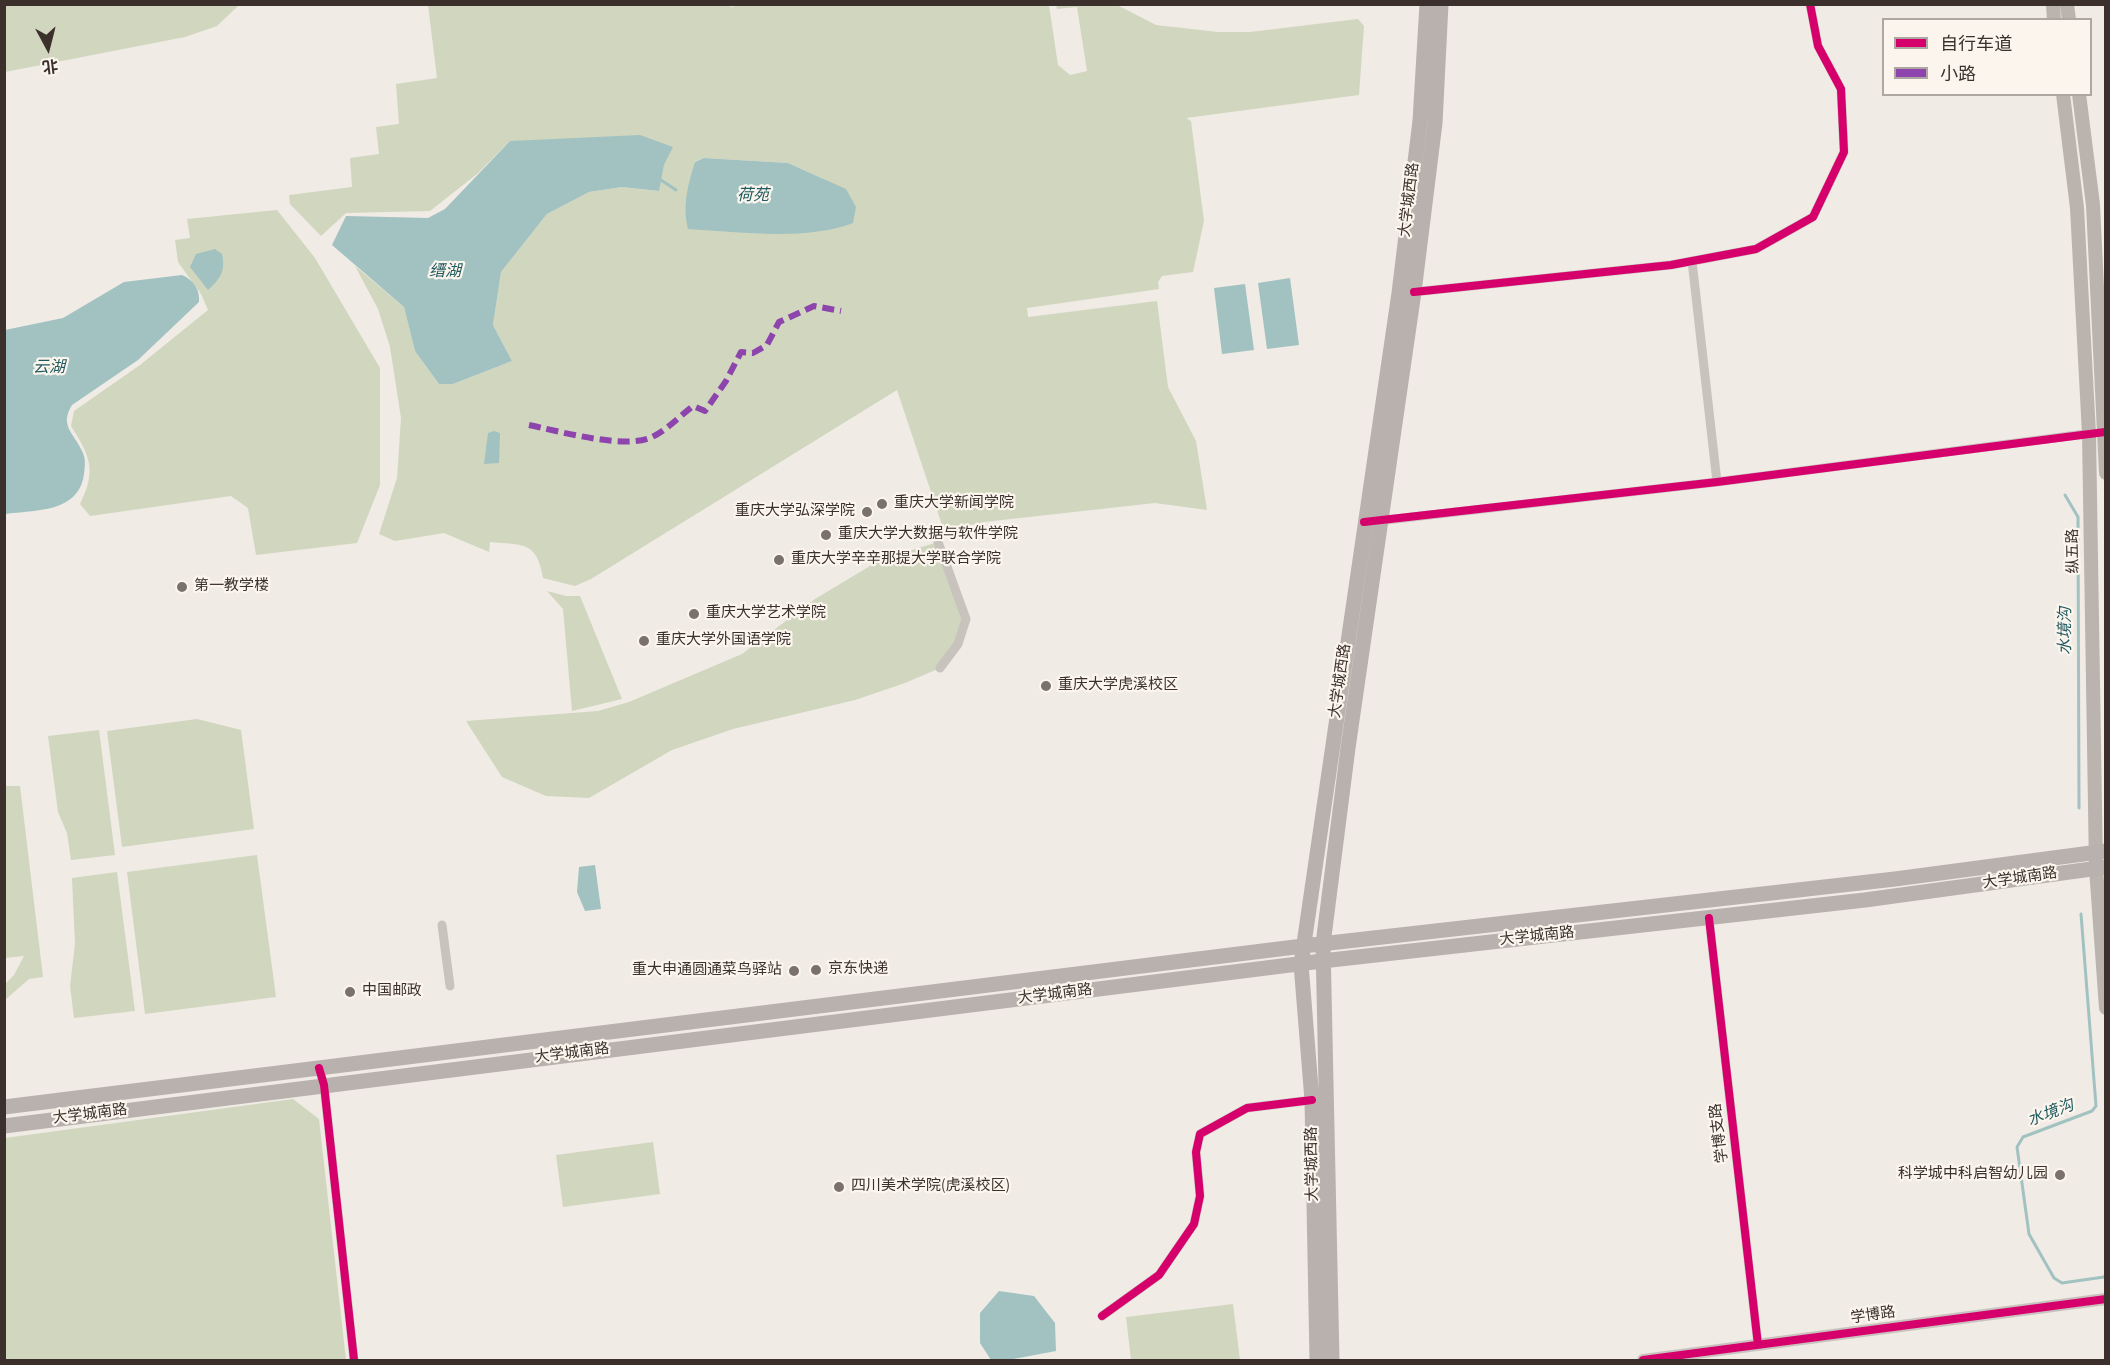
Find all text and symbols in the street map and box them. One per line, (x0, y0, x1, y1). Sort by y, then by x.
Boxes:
north arrow (18, 18, 78, 78)
legend (1882, 18, 2092, 96)
text: 自行车道 (1940, 32, 2012, 57)
text: 北 (41, 54, 59, 78)
text: 小路 (1940, 62, 1976, 87)
street label: 大学城西路 (1396, 162, 1424, 238)
water label: 荷苑 (737, 186, 769, 206)
water label: 缙湖 (429, 262, 461, 282)
water label: 云湖 (33, 358, 65, 378)
place label: 重庆大学新闻学院 (894, 495, 1014, 513)
marker: 重庆大学新闻学院 (875, 497, 889, 511)
place label: 重庆大学弘深学院 (735, 503, 855, 521)
marker: 重庆大学弘深学院 (860, 505, 874, 519)
place label: 重庆大学大数据与软件学院 (838, 526, 1018, 544)
marker: 重庆大学大数据与软件学院 (819, 528, 833, 542)
street label: 纵五路 (2065, 528, 2083, 574)
place label: 重庆大学辛辛那提大学联合学院 (791, 551, 1001, 569)
marker: 重庆大学辛辛那提大学联合学院 (772, 553, 786, 567)
place label: 第一教学楼 (194, 578, 269, 596)
marker: 第一教学楼 (175, 580, 189, 594)
place label: 重庆大学艺术学院 (706, 605, 826, 623)
marker: 重庆大学艺术学院 (687, 607, 701, 621)
water label: 水境沟 (2056, 607, 2076, 655)
place label: 重庆大学外国语学院 (656, 632, 791, 650)
marker: 重庆大学外国语学院 (637, 634, 651, 648)
street label: 大学城西路 (1327, 643, 1355, 719)
place label: 重庆大学虎溪校区 (1058, 677, 1178, 695)
marker: 重庆大学虎溪校区 (1039, 679, 1053, 693)
street label: 大学城南路 (1982, 865, 2058, 893)
street label: 大学城南路 (1499, 924, 1575, 950)
place label: 京东快递 (828, 961, 888, 979)
place label: 重大申通圆通菜鸟驿站 (632, 962, 782, 980)
marker: 京东快递 (809, 963, 823, 977)
marker: 重大申通圆通菜鸟驿站 (787, 964, 801, 978)
street label: 大学城南路 (1017, 981, 1093, 1009)
place label: 中国邮政 (362, 983, 422, 1001)
marker: 中国邮政 (343, 985, 357, 999)
street label: 大学城南路 (534, 1040, 610, 1068)
water label: 水境沟 (2025, 1096, 2077, 1132)
street label: 大学城南路 (52, 1101, 128, 1129)
street label: 学博支路 (1707, 1102, 1733, 1164)
street label: 大学城西路 (1303, 1126, 1323, 1202)
place label: 科学城中科启智幼儿园 (1898, 1166, 2048, 1184)
marker: 科学城中科启智幼儿园 (2053, 1168, 2067, 1182)
place label: 四川美术学院(虎溪校区) (851, 1178, 1010, 1196)
marker: 四川美术学院(虎溪校区) (832, 1180, 846, 1194)
street label: 学博路 (1849, 1304, 1897, 1328)

